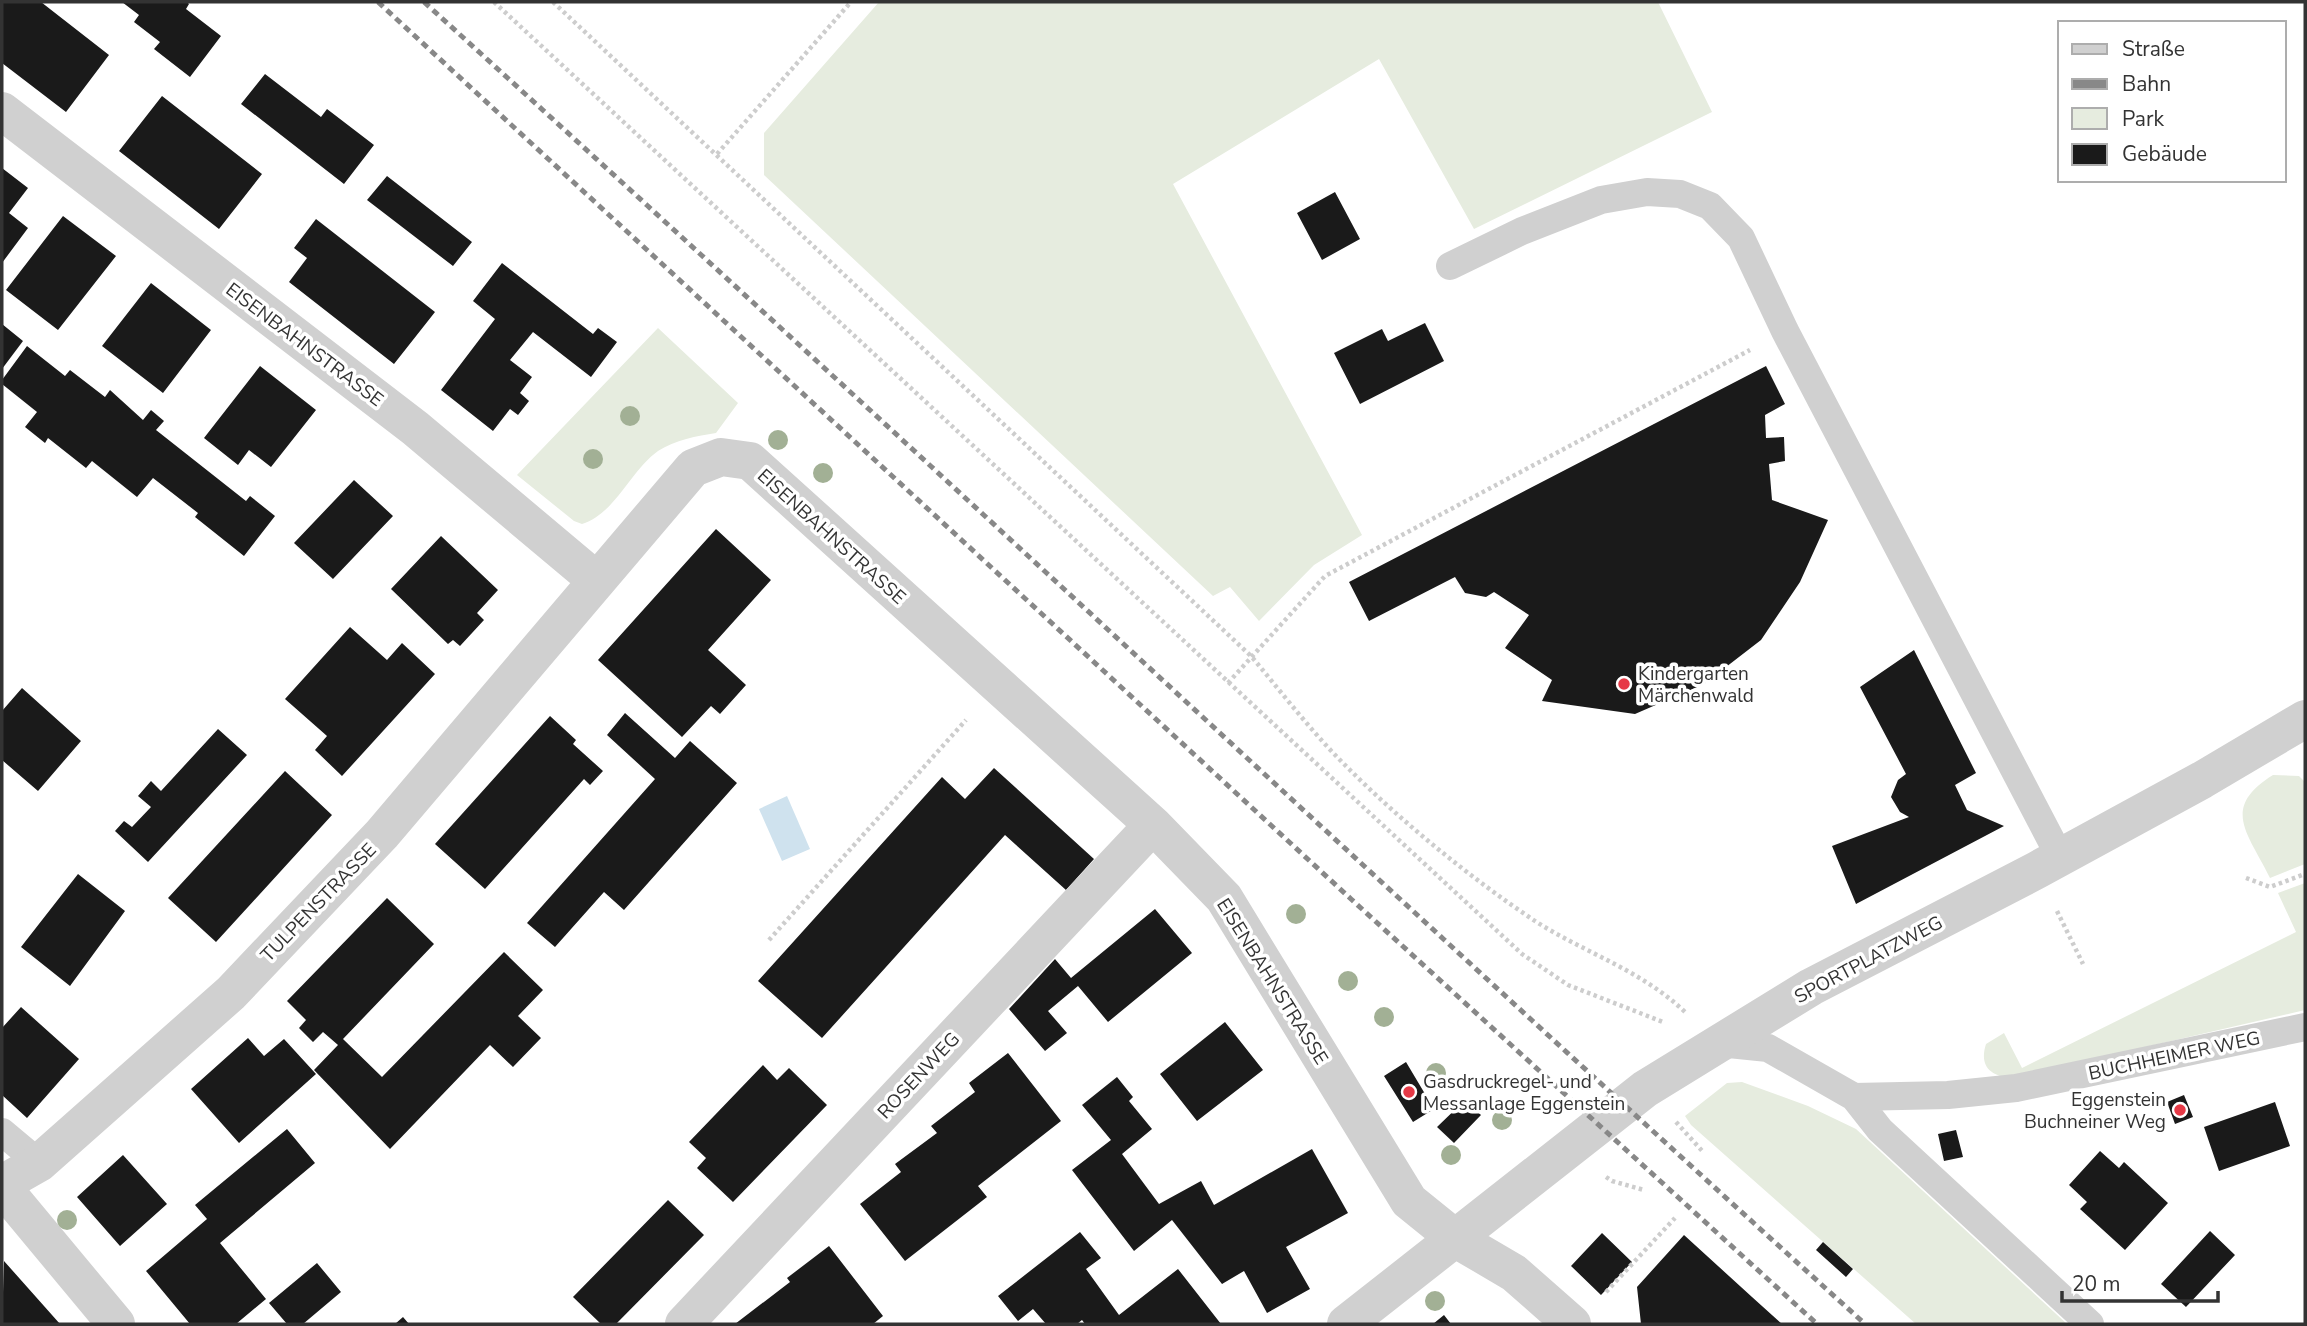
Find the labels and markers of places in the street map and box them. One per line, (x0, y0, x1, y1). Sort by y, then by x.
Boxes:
place label: Kindergarten Märchenwald (1638, 661, 1754, 709)
marker: Kindergarten Märchenwald (1616, 676, 1632, 692)
place label: Gasdruckregel- und Messanlage Eggenstein (1423, 1069, 1625, 1117)
marker: Gasdruckregel- und Messanlage Eggenstein (1401, 1084, 1417, 1100)
place label: Eggenstein Buchneiner Weg (2024, 1087, 2166, 1135)
marker: Eggenstein Buchneiner Weg (2172, 1102, 2188, 1118)

